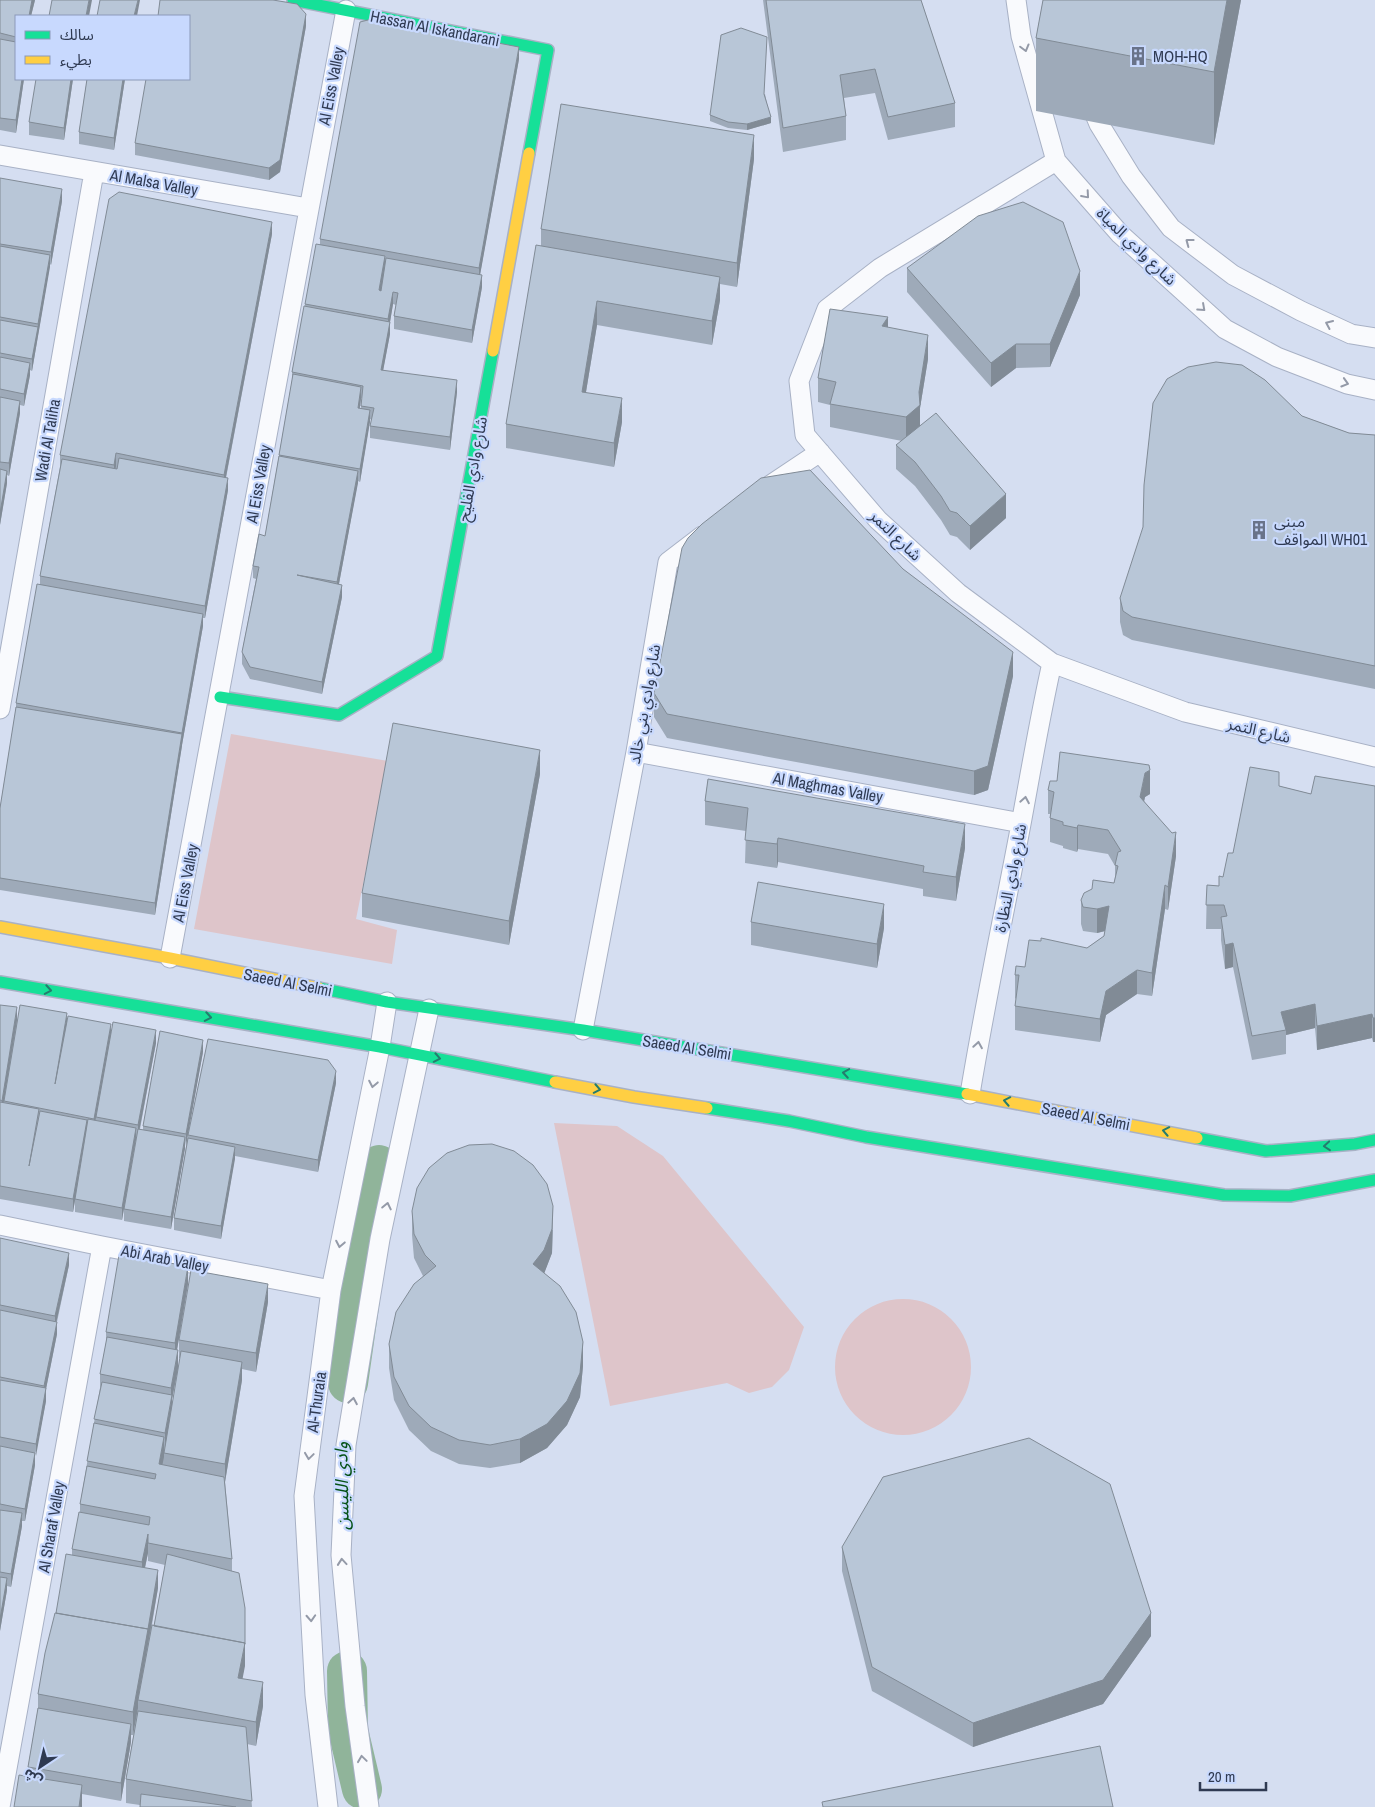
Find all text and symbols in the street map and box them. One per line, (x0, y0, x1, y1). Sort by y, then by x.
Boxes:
street label: Hassan Al Iskandarani (368, 5, 502, 51)
legend (15, 15, 190, 80)
text: سالك (60, 24, 94, 45)
one-way arrow (1019, 43, 1030, 52)
street label: Al Eiss Valley (312, 45, 349, 128)
building icon: MOH-HQ (1127, 45, 1149, 67)
place label: MOH-HQ (1153, 45, 1208, 67)
text: بطيء (60, 49, 92, 71)
street label: Al Malsa Valley (107, 163, 200, 201)
one-way arrow (1080, 189, 1089, 198)
street label: شارع وادي المياة (1091, 202, 1182, 291)
one-way arrow (1186, 239, 1195, 247)
one-way arrow (1197, 302, 1206, 311)
one-way arrow (1325, 319, 1334, 330)
one-way arrow (1340, 377, 1348, 387)
street label: Wadi Al Taliha (29, 396, 65, 483)
street label: شارع وادي الفليح (452, 415, 494, 524)
street label: Al Eiss Valley (240, 443, 276, 526)
street label: شارع التمر (863, 504, 927, 567)
place label: مبنى المواقف WH01 (1274, 510, 1368, 550)
building icon: مبنى المواقف WH01 (1248, 519, 1270, 541)
street label: شارع وادي بني خالد (623, 642, 667, 766)
street label: شارع التمر (1224, 712, 1293, 750)
street label: Al Maghmas Valley (770, 766, 885, 808)
one-way arrow (1019, 795, 1029, 804)
street label: شارع وادي النظارة (989, 822, 1033, 935)
street label: Al Eiss Valley (166, 842, 203, 925)
street label: Saeed Al Selmi (242, 963, 334, 1001)
one-way arrow (44, 984, 52, 994)
one-way arrow (204, 1012, 213, 1022)
street label: Saeed Al Selmi (641, 1029, 733, 1065)
one-way arrow (973, 1041, 983, 1050)
one-way arrow (433, 1052, 442, 1063)
one-way arrow (842, 1069, 851, 1079)
one-way arrow (368, 1080, 378, 1089)
one-way arrow (592, 1083, 601, 1094)
one-way arrow (1002, 1096, 1011, 1106)
street label: Saeed Al Selmi (1040, 1097, 1132, 1135)
one-way arrow (1162, 1127, 1171, 1137)
one-way arrow (1322, 1140, 1330, 1151)
one-way arrow (381, 1202, 392, 1210)
street label: Abi Arab Valley (118, 1239, 211, 1277)
one-way arrow (336, 1239, 346, 1248)
street label: Al-Thuraia (301, 1369, 331, 1435)
one-way arrow (348, 1396, 358, 1405)
water label: وادي الليسن (328, 1442, 357, 1530)
one-way arrow (304, 1453, 315, 1461)
street label: Al Sharaf Valley (32, 1479, 70, 1575)
one-way arrow (337, 1558, 348, 1566)
one-way arrow (305, 1615, 316, 1623)
north arrow (15, 1742, 65, 1792)
one-way arrow (358, 1754, 368, 1763)
scale bar (1200, 1760, 1266, 1792)
text: ش (20, 1765, 46, 1791)
text: 20 m (1208, 1766, 1235, 1787)

